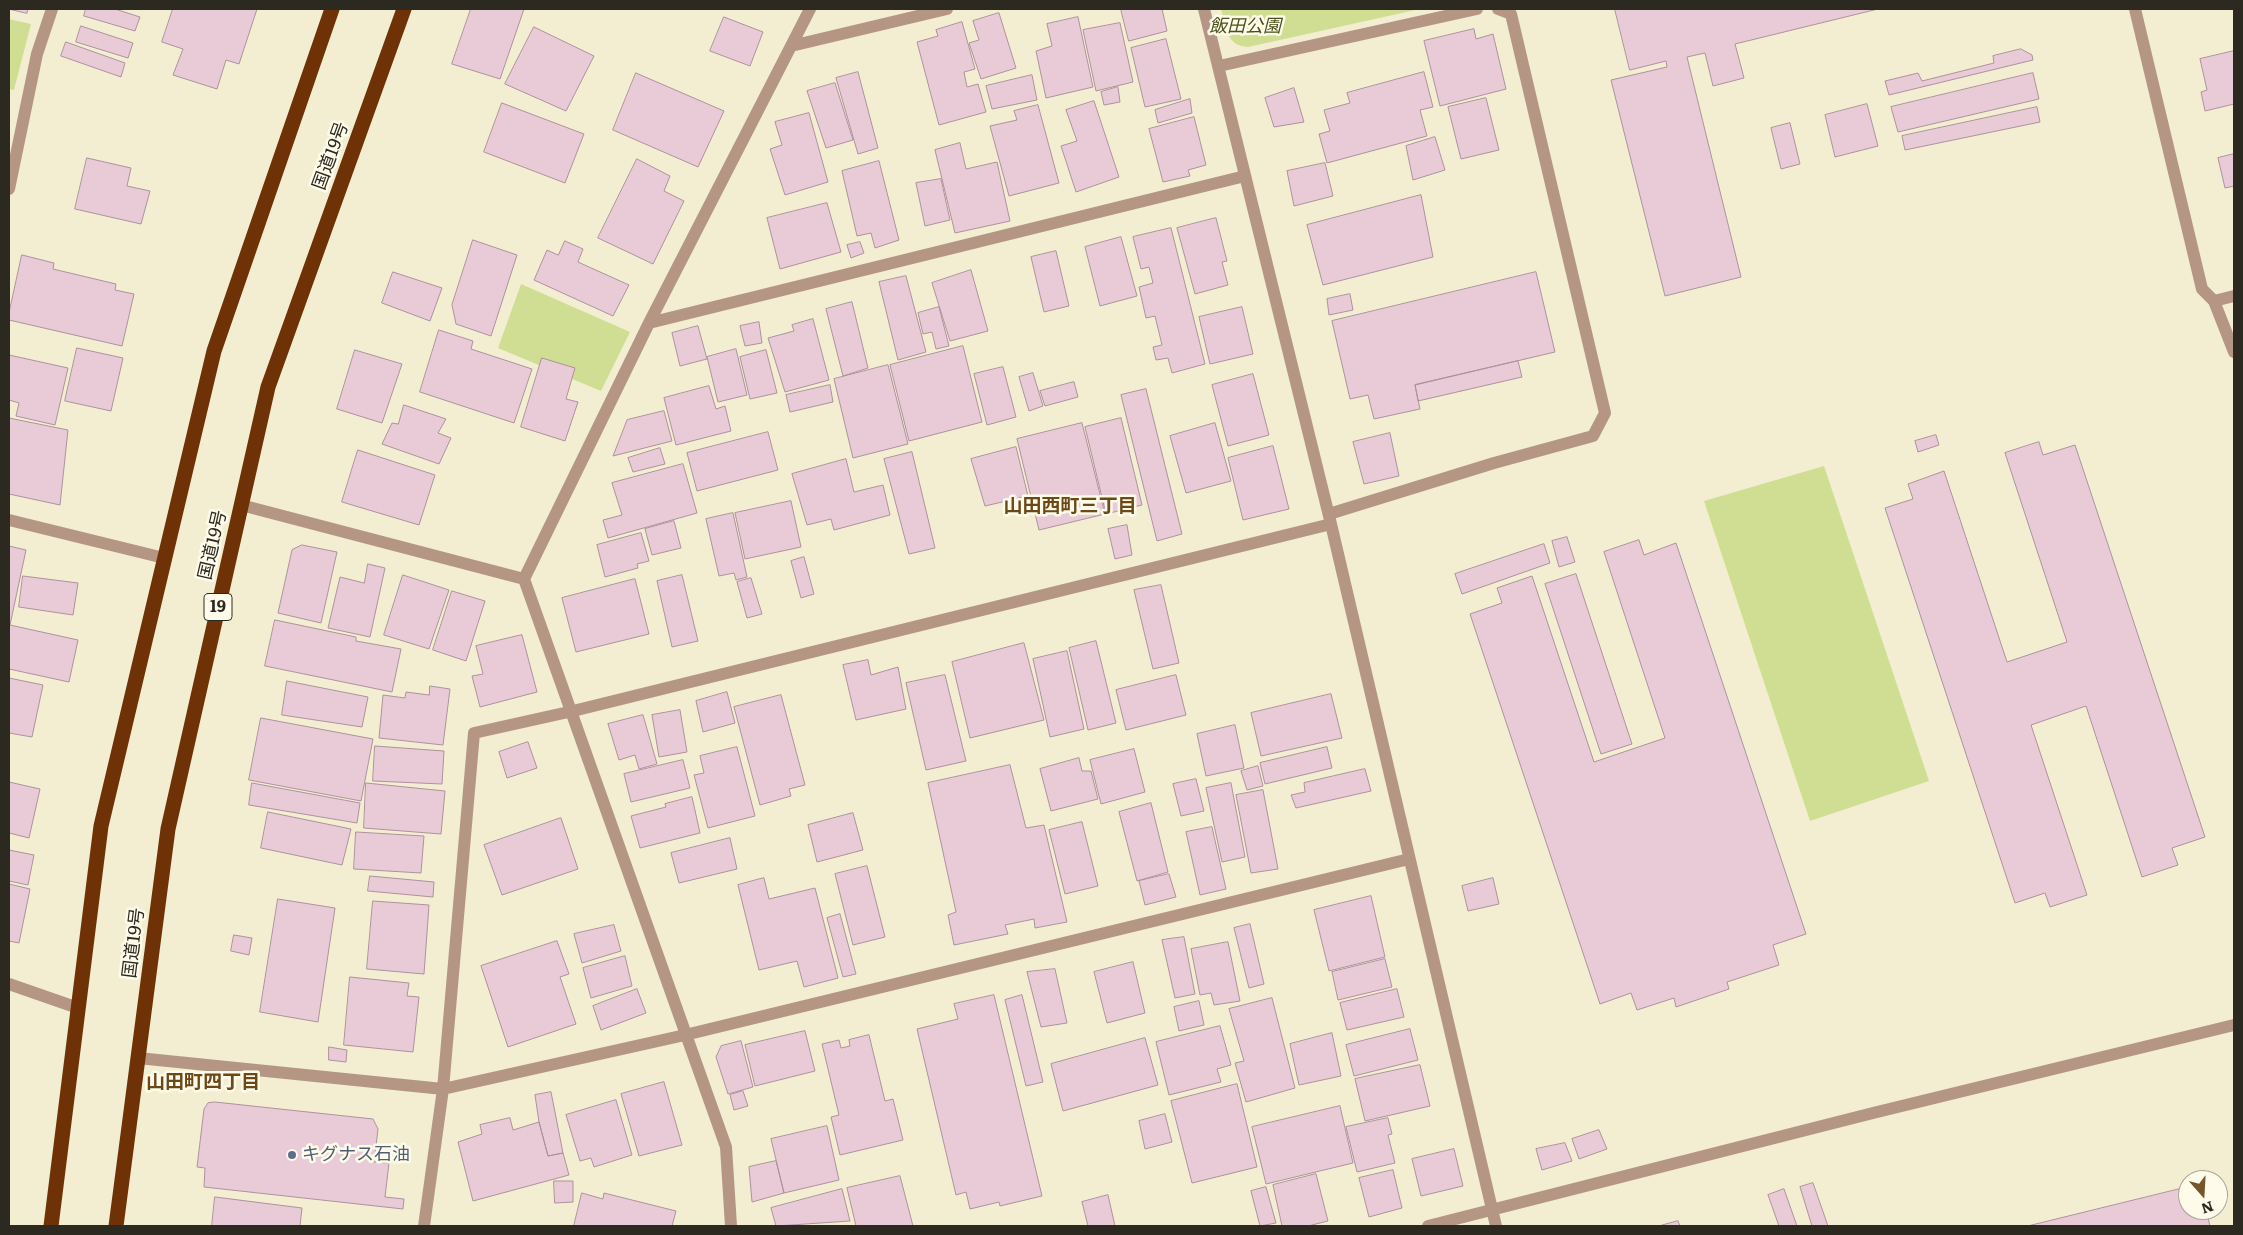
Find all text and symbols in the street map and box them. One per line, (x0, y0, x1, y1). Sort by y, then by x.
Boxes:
park label: 飯田公園 (1209, 16, 1281, 38)
street label: 国道19号 (309, 119, 353, 193)
district label: 山田西町三丁目 (1004, 495, 1136, 517)
street label: 国道19号 (195, 508, 231, 582)
road number: 19 (204, 594, 232, 620)
street label: 国道19号 (119, 907, 149, 979)
district label: 山田町四丁目 (146, 1071, 260, 1093)
place label: キグナス石油 (302, 1144, 410, 1166)
marker: キグナス石油 (286, 1149, 298, 1161)
north arrow (2178, 1170, 2228, 1220)
text: N (2199, 1197, 2216, 1220)

